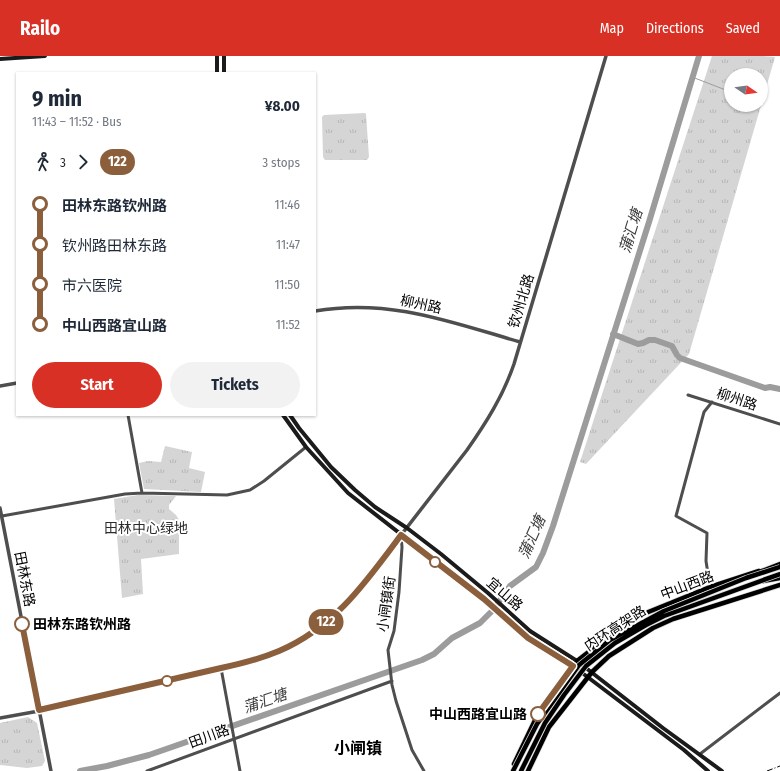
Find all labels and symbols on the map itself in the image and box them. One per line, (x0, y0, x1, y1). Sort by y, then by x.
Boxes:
north arrow (724, 68, 768, 112)
water label: 蒲汇塘 (616, 204, 647, 255)
street label: 钦州北路 (505, 272, 538, 330)
street label: 柳州路 (399, 292, 443, 317)
street label: 柳州路 (714, 385, 759, 414)
water label: 蒲汇塘 (515, 510, 551, 561)
park label: 田林中心绿地 (104, 520, 188, 537)
street label: 田林东路 (11, 550, 38, 608)
unlabelled marker (429, 556, 441, 568)
street label: 中山西路 (658, 567, 716, 603)
street label: 宜山路 (483, 574, 526, 615)
street label: 小闸镇街 (374, 575, 399, 633)
street label: 内环高架路 (581, 602, 649, 655)
line badge: 122 (303, 609, 349, 635)
marker: 田林东路钦州路 (14, 616, 30, 632)
place label: 田林东路钦州路 (33, 616, 131, 633)
unlabelled marker (161, 675, 173, 687)
water label: 蒲汇塘 (241, 684, 292, 717)
place label: 中山西路宜山路 (429, 706, 527, 723)
marker: 中山西路宜山路 (530, 706, 546, 722)
street label: 田川路 (187, 721, 232, 752)
district label: 小闸镇 (334, 739, 382, 758)

